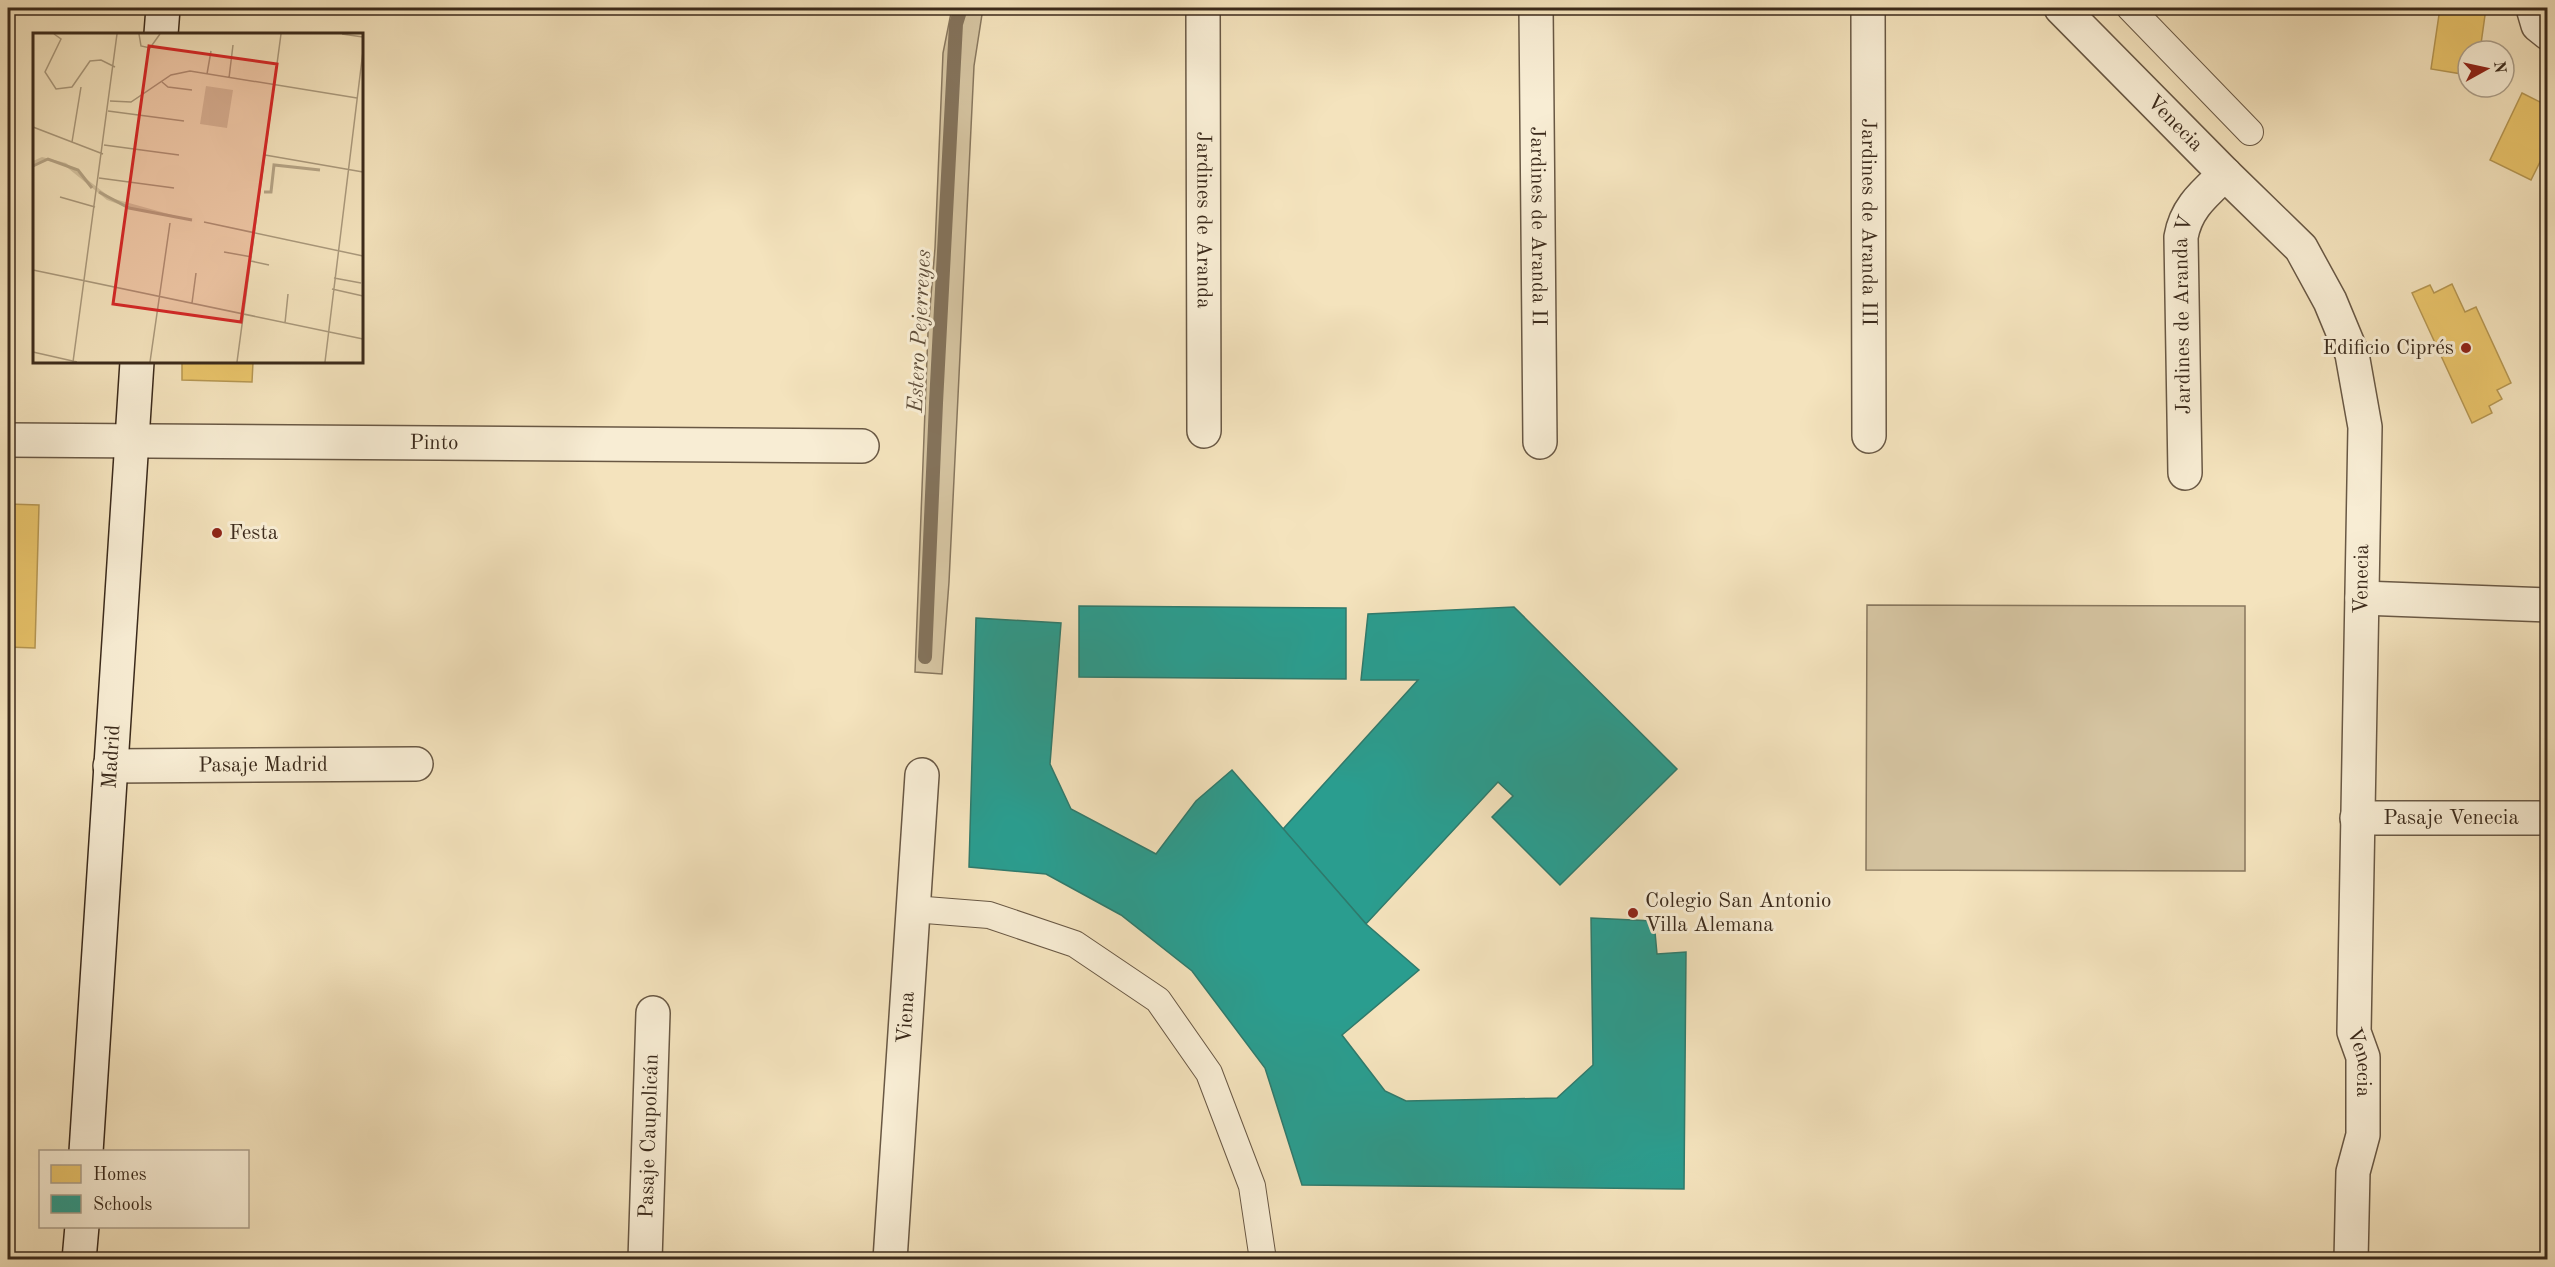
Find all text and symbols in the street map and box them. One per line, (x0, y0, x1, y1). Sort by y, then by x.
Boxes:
inset map (33, 33, 363, 363)
north arrow (2456, 39, 2516, 99)
text: N (2490, 60, 2508, 75)
street label: Venecia (2143, 91, 2207, 156)
street label: Jardines de Aranda III (1858, 118, 1879, 326)
street label: Jardines de Aranda II (1527, 126, 1549, 326)
street label: Jardines de Aranda (1193, 131, 1214, 309)
street label: Jardines de Aranda V (2171, 213, 2197, 415)
water label: Estero Pejerreyes (905, 249, 935, 414)
place label: Edificio Ciprés (2323, 338, 2454, 359)
marker: Edificio Ciprés (2459, 341, 2473, 355)
street label: Pinto (409, 432, 459, 454)
place label: Festa (229, 523, 278, 544)
marker: Festa (210, 526, 224, 540)
street label: Venecia (2351, 544, 2373, 614)
street label: Madrid (99, 724, 124, 790)
street label: Pasaje Madrid (198, 754, 328, 776)
street label: Pasaje Venecia (2383, 808, 2519, 829)
place label: Colegio San Antonio Villa Alemana (1645, 891, 1831, 936)
marker: Colegio San Antonio Villa Alemana (1626, 906, 1640, 920)
street label: Viena (894, 991, 918, 1044)
street label: Venecia (2343, 1025, 2375, 1097)
street label: Pasaje Caupolicán (636, 1053, 662, 1219)
legend (39, 1150, 249, 1228)
text: Homes (93, 1166, 147, 1184)
text: Schools (93, 1196, 153, 1214)

